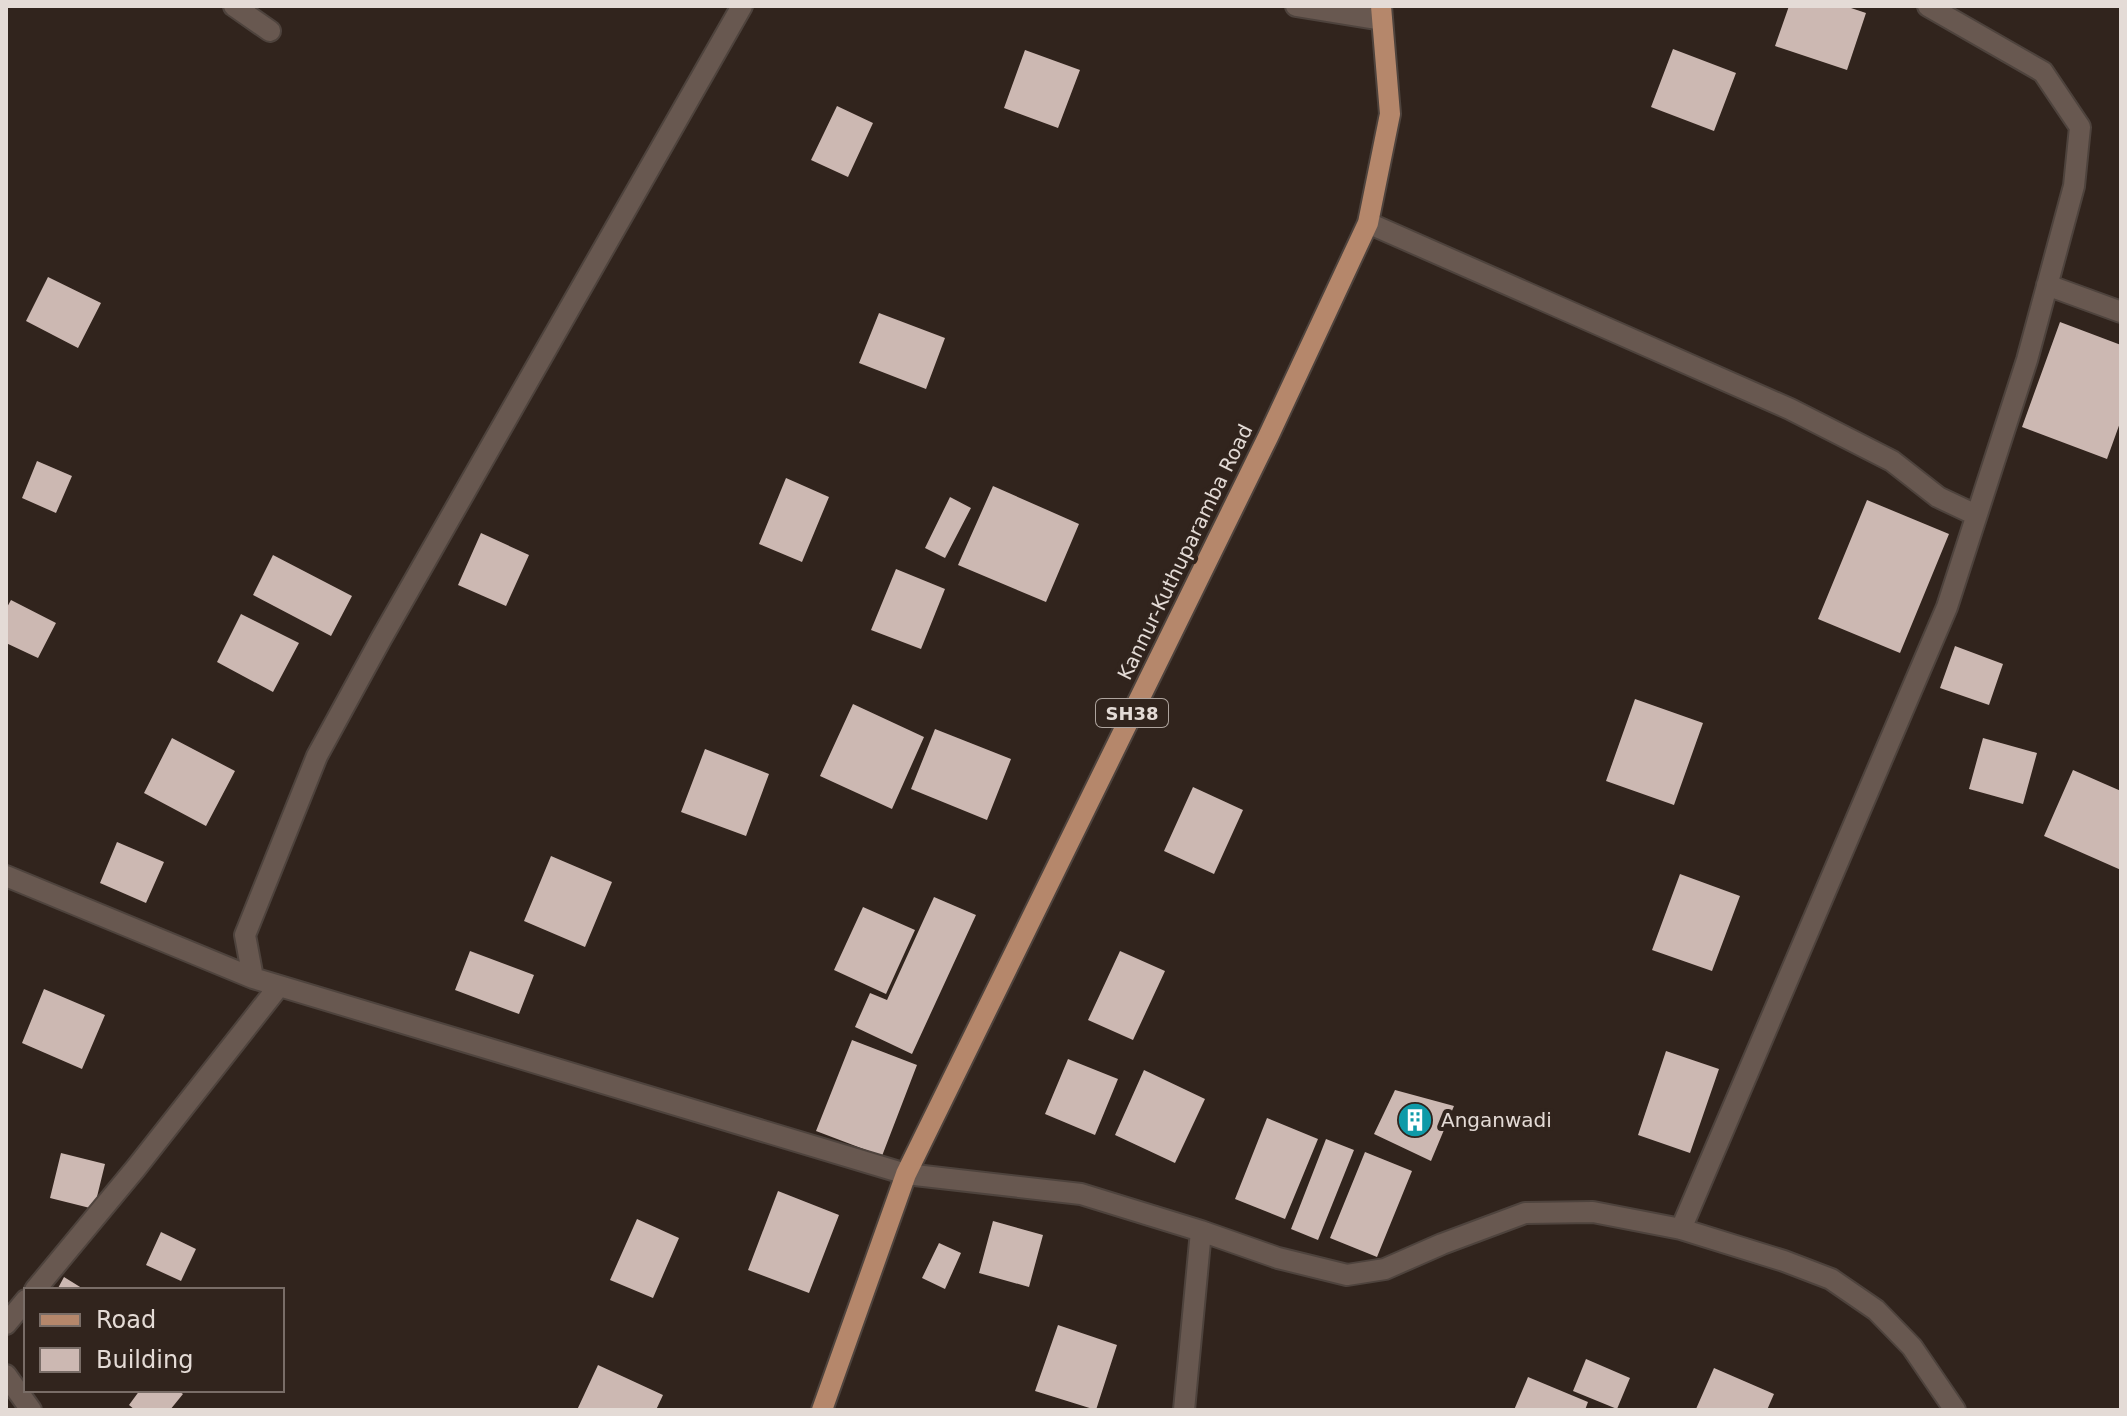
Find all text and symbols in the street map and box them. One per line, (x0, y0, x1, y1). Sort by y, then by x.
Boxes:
street label: Kannur-Kuthuparamba Road (1112, 420, 1258, 684)
road number: SH38 (1096, 699, 1168, 727)
building icon: Anganwadi (1396, 1101, 1434, 1139)
place label: Anganwadi (1441, 1108, 1552, 1132)
legend (24, 1288, 284, 1392)
text: Road (96, 1306, 156, 1334)
text: Building (96, 1346, 193, 1374)

